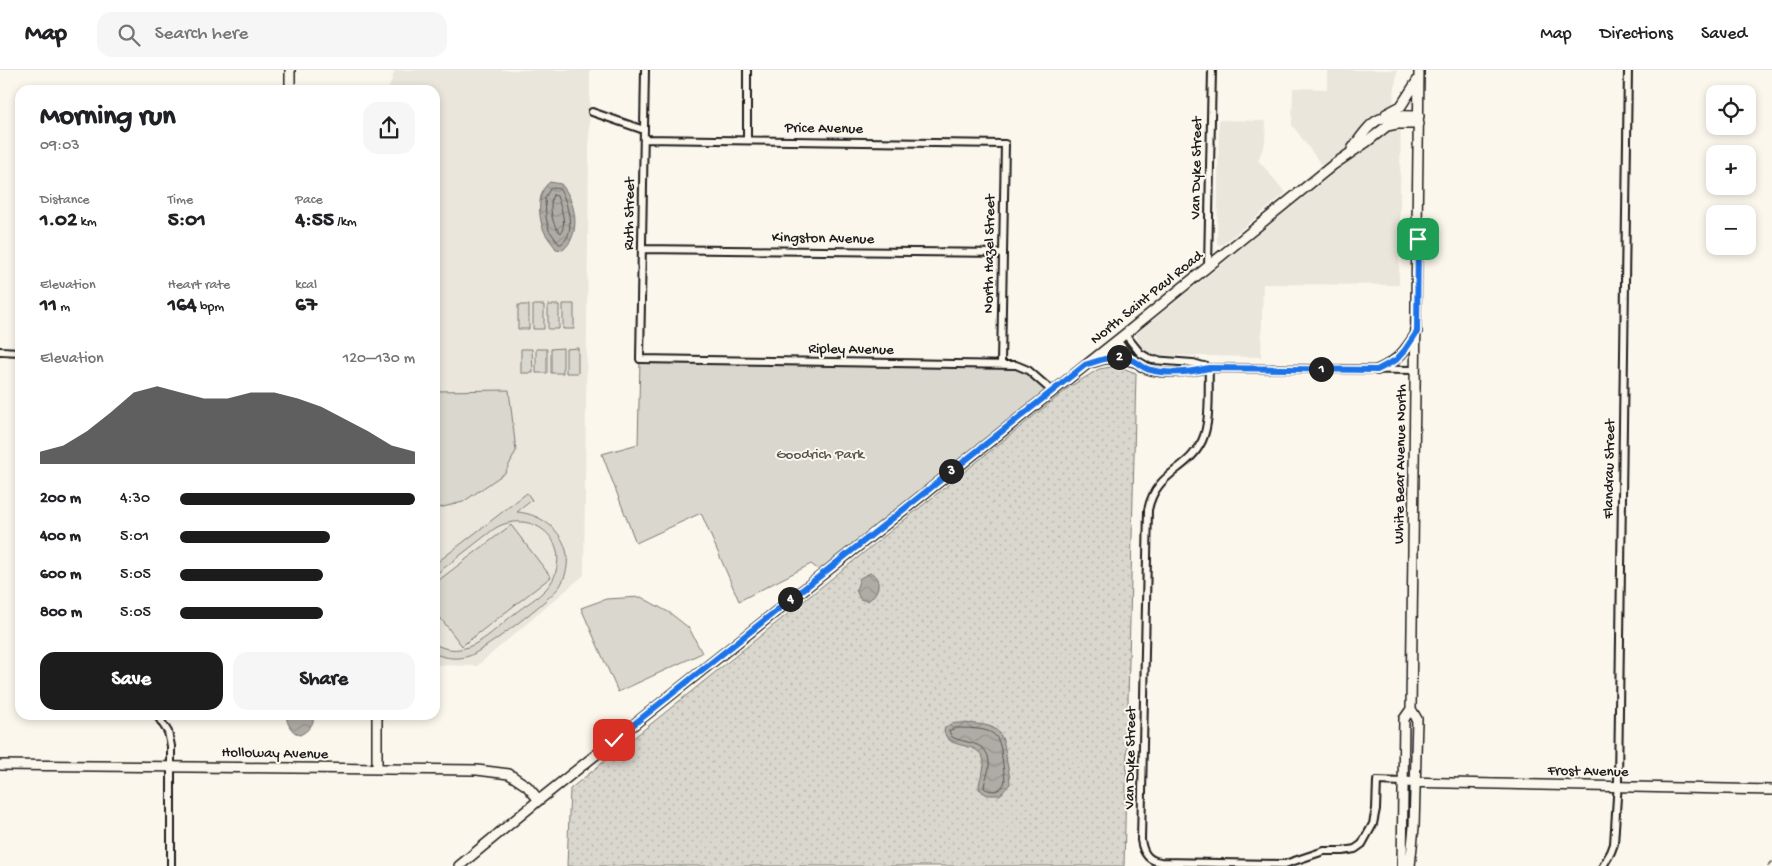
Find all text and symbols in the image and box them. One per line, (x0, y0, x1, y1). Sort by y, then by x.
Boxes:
search box (97, 12, 447, 57)
text: Map (25, 20, 67, 49)
icon: search (115, 21, 143, 49)
text: Search here (155, 23, 248, 46)
text: Map (1540, 24, 1572, 45)
text: Directions (1600, 24, 1673, 45)
text: Saved (1701, 24, 1747, 45)
map controls (1706, 85, 1756, 255)
button: locate (1706, 85, 1756, 135)
text: Morning run (40, 101, 175, 134)
button: share (363, 102, 415, 154)
street label: Van Dyke Street (1187, 115, 1207, 220)
street label: Price Avenue (784, 119, 864, 139)
text: 09:03 (40, 137, 80, 156)
button: + (1706, 145, 1756, 195)
street label: Ruth Street (620, 176, 640, 250)
text: Distance (40, 192, 89, 209)
text: Time (168, 192, 193, 209)
text: Pace (295, 192, 323, 209)
street label: North Hazel Street (980, 193, 1000, 314)
button: − (1706, 205, 1756, 255)
text: 1.02 (40, 209, 77, 234)
text: 5:01 (168, 209, 206, 234)
text: 4:55 (295, 209, 334, 234)
text: km (77, 214, 97, 231)
text: /km (334, 214, 357, 231)
pin (1397, 218, 1439, 260)
icon: arrive (1404, 225, 1432, 253)
street label: Kingston Avenue (772, 229, 875, 249)
street label: North Saint Paul Road (1087, 246, 1208, 349)
text: Elevation (40, 277, 96, 294)
text: Heart rate (168, 277, 230, 294)
text: kcal (295, 277, 317, 294)
text: 11 (40, 294, 57, 319)
text: 164 (168, 294, 197, 319)
text: 67 (295, 294, 317, 319)
text: m (57, 299, 70, 316)
text: bpm (197, 299, 224, 316)
street label: Ripley Avenue (808, 340, 894, 360)
pin: 2 (1106, 344, 1132, 370)
text: 2 (1116, 349, 1123, 366)
text: Elevation (40, 350, 104, 369)
text: 120–130 m (343, 350, 415, 369)
pin: 1 (1308, 356, 1334, 382)
text: 1 (1319, 361, 1324, 378)
street label: White Bear Avenue North (1391, 384, 1411, 544)
street label: Flandrau Street (1600, 417, 1620, 520)
park label: Goodrich Park (776, 446, 865, 464)
pin: 3 (938, 458, 964, 484)
text: 3 (948, 463, 955, 480)
text: 200 m (40, 490, 81, 509)
text: 4:30 (120, 490, 150, 509)
text: 400 m (40, 528, 81, 547)
text: 5:01 (120, 528, 149, 547)
text: 600 m (40, 566, 81, 585)
text: 5:05 (120, 566, 151, 585)
pin: 4 (778, 586, 802, 612)
text: 4 (787, 591, 794, 608)
text: 800 m (40, 604, 82, 623)
text: 5:05 (120, 604, 151, 623)
button: Save (40, 652, 223, 710)
button: Share (233, 652, 415, 710)
street label: Van Dyke Street (1121, 705, 1141, 810)
pin (593, 719, 635, 761)
icon: check (600, 726, 628, 754)
street label: Holloway Avenue (221, 744, 329, 764)
street label: Frost Avenue (1546, 762, 1629, 782)

